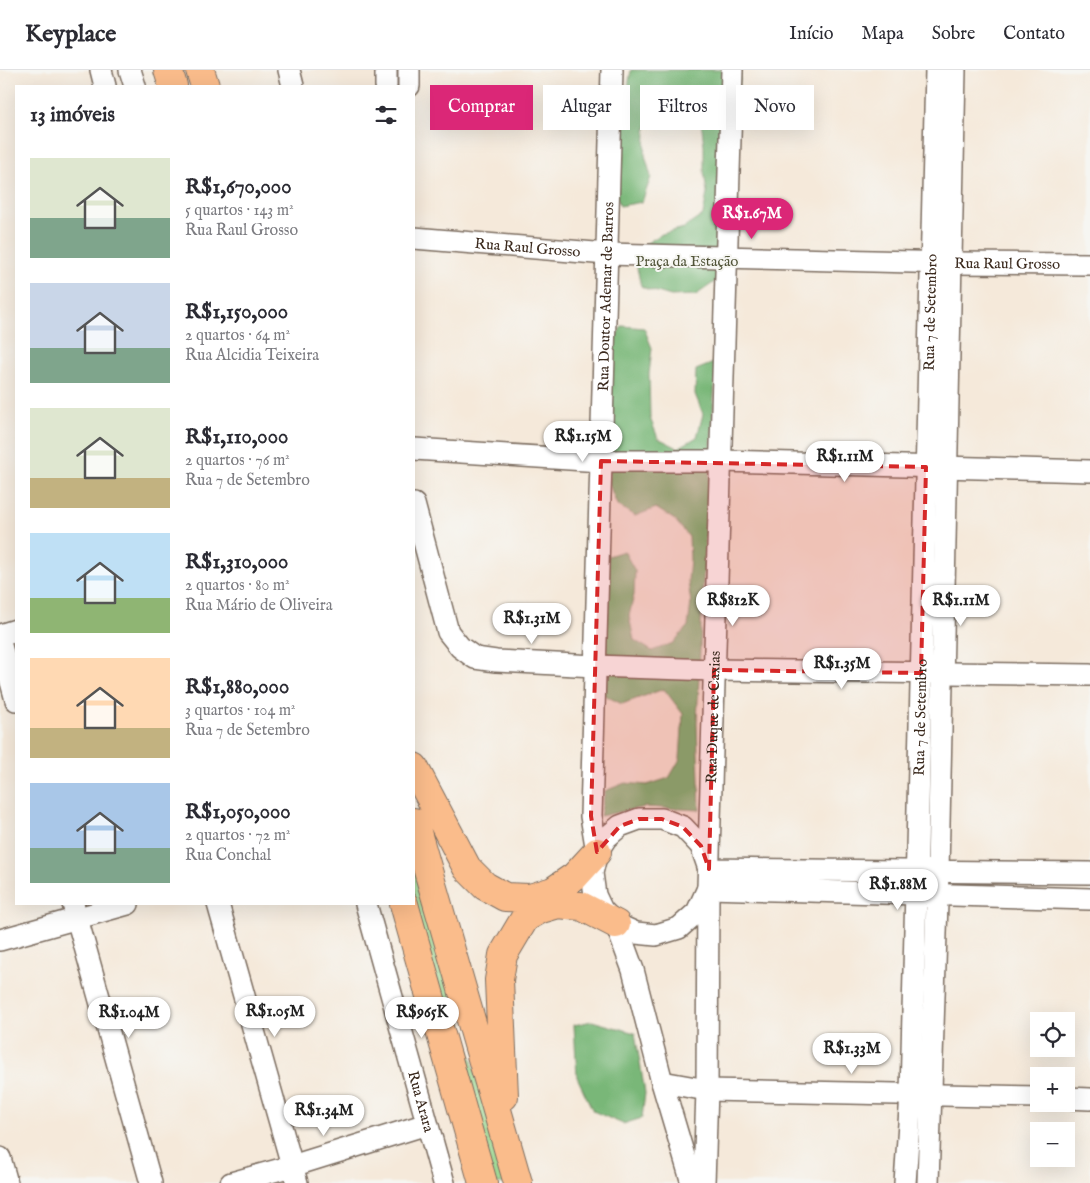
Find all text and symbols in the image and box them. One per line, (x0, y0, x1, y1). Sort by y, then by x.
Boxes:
text: Keyplace (25, 19, 116, 50)
text: Início (789, 23, 834, 46)
text: Mapa (862, 23, 904, 46)
text: Sobre (932, 23, 975, 46)
text: Contato (1003, 23, 1065, 46)
chip: Comprar (430, 85, 533, 130)
chip: Alugar (543, 85, 630, 130)
chip: Filtros (640, 85, 726, 130)
chip: Novo (736, 85, 814, 130)
icon: filters (372, 101, 400, 129)
text: 13 imóveis (30, 102, 115, 129)
text: R$1,670,000 (185, 174, 291, 201)
icon: home (70, 178, 130, 238)
pin: R$1.67M (706, 198, 798, 240)
text: 5 quartos · 143 m² (185, 201, 294, 221)
street label: Rua Doutor Ademar de Barros (594, 202, 618, 392)
text: R$1.67M (722, 204, 782, 224)
text: Rua Raul Grosso (185, 221, 298, 241)
street label: Rua Raul Grosso (474, 234, 581, 262)
park label: Praça da Estação (636, 252, 738, 271)
street label: Rua 7 de Setembro (920, 254, 942, 371)
street label: Rua Raul Grosso (954, 254, 1060, 274)
text: R$1,150,000 (185, 299, 288, 326)
icon: home (70, 303, 130, 363)
text: 2 quartos · 64 m² (185, 326, 290, 346)
text: Rua Alcidia Teixeira (185, 346, 319, 366)
pin: R$1.15M (537, 420, 629, 463)
text: R$1,110,000 (185, 424, 288, 451)
text: R$1.15M (554, 427, 612, 447)
icon: home (70, 428, 130, 488)
pin: R$1.11M (799, 440, 891, 483)
text: R$1.11M (816, 447, 874, 467)
text: 2 quartos · 76 m² (185, 451, 290, 471)
text: Rua 7 de Setembro (185, 471, 310, 491)
text: R$1,310,000 (185, 549, 288, 576)
icon: home (70, 553, 130, 613)
text: 2 quartos · 80 m² (185, 576, 290, 596)
pin: R$812K (692, 584, 774, 627)
pin: R$1.11M (915, 584, 1007, 627)
text: R$812K (707, 591, 759, 611)
text: R$1.11M (932, 591, 990, 611)
text: Rua Mário de Oliveira (185, 596, 333, 616)
pin: R$1.31M (486, 602, 578, 645)
text: R$1.31M (503, 609, 561, 629)
pin: R$1.35M (796, 648, 888, 690)
street label: Rua Duque de Caxias (702, 651, 725, 784)
text: R$1.35M (813, 654, 871, 674)
street label: Rua 7 de Setembro (910, 659, 932, 776)
text: R$1,880,000 (185, 674, 289, 701)
icon: home (70, 678, 130, 738)
text: 3 quartos · 104 m² (185, 701, 296, 721)
text: Rua 7 de Setembro (185, 721, 310, 741)
text: R$1,050,000 (185, 799, 291, 826)
icon: home (70, 803, 130, 863)
text: 2 quartos · 72 m² (185, 826, 291, 846)
text: Rua Conchal (185, 846, 271, 866)
pin: R$1.88M (852, 868, 944, 911)
text: R$1.88M (869, 875, 927, 895)
pin: R$1.04M (83, 996, 175, 1039)
pin: R$1.05M (229, 996, 321, 1038)
pin: R$965K (381, 996, 463, 1039)
text: R$1.05M (245, 1002, 305, 1022)
text: R$1.04M (98, 1003, 160, 1023)
text: R$965K (396, 1003, 448, 1023)
map controls (1030, 1012, 1075, 1167)
button: locate (1030, 1012, 1075, 1057)
pin: R$1.33M (806, 1032, 898, 1075)
text: R$1.33M (823, 1039, 881, 1059)
button: + (1030, 1067, 1075, 1112)
street label: Rua Arara (403, 1069, 438, 1135)
pin: R$1.34M (278, 1094, 370, 1137)
text: R$1.34M (294, 1101, 354, 1121)
button: − (1030, 1122, 1075, 1167)

